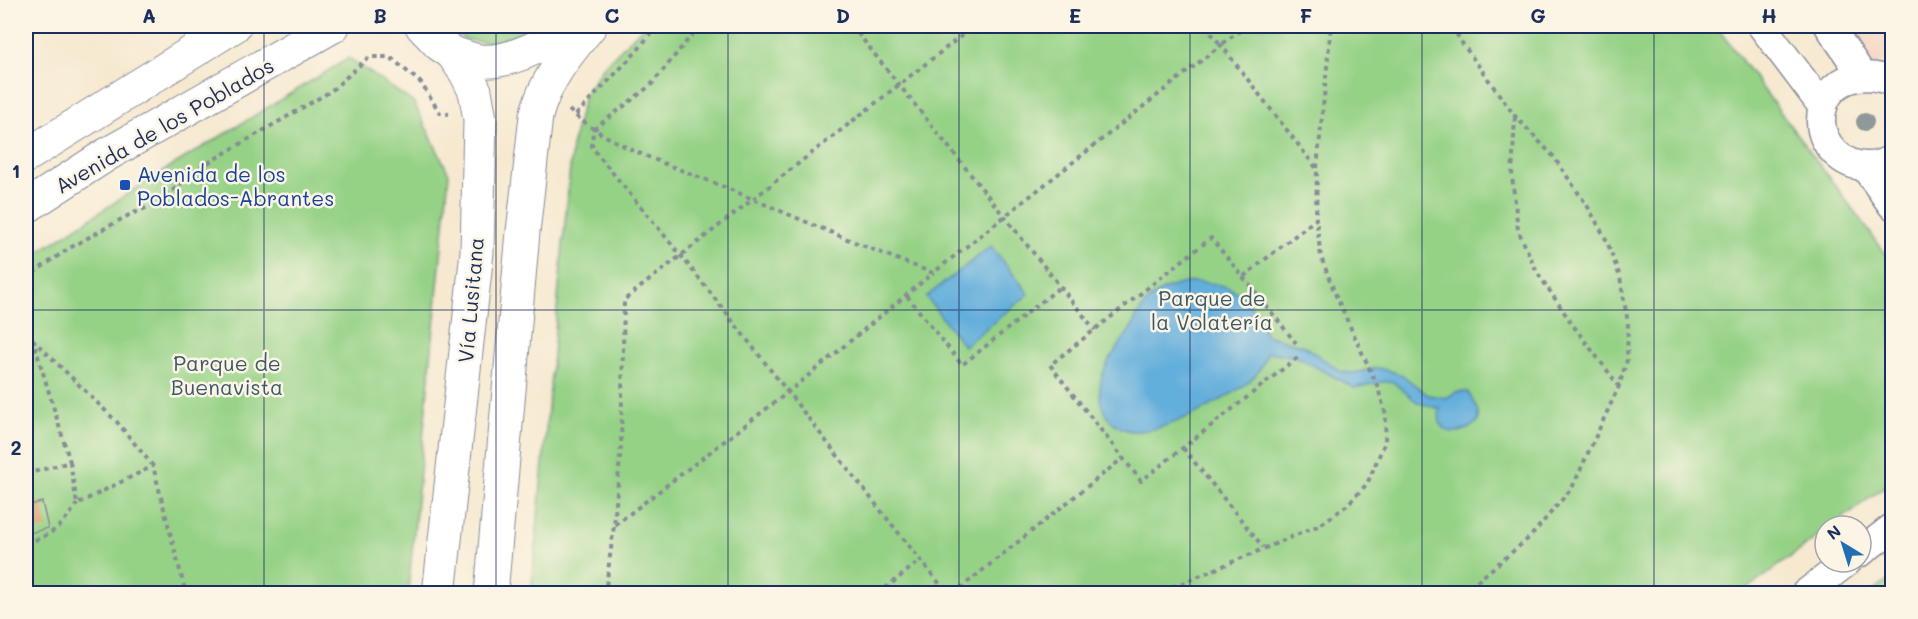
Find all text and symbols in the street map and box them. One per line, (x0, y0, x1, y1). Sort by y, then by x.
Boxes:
text: A (142, 2, 156, 28)
text: B (373, 2, 387, 28)
text: C (605, 2, 620, 28)
text: D (836, 2, 850, 28)
text: E (1069, 2, 1081, 28)
text: F (1300, 2, 1313, 28)
text: G (1530, 2, 1546, 28)
text: H (1761, 2, 1777, 28)
street label: Avenida de los Poblados (50, 51, 278, 199)
text: 1 (12, 157, 20, 183)
place label: Avenida de los Poblados-Abrantes (137, 160, 334, 211)
marker: Avenida de los Poblados-Abrantes (118, 178, 132, 192)
street label: Vía Lusitana (451, 236, 489, 364)
park label: Parque de la Volatería (1151, 284, 1273, 335)
park label: Parque de Buenavista (171, 349, 283, 400)
text: 2 (10, 434, 22, 460)
north arrow (1813, 514, 1873, 574)
text: N (1822, 520, 1845, 544)

